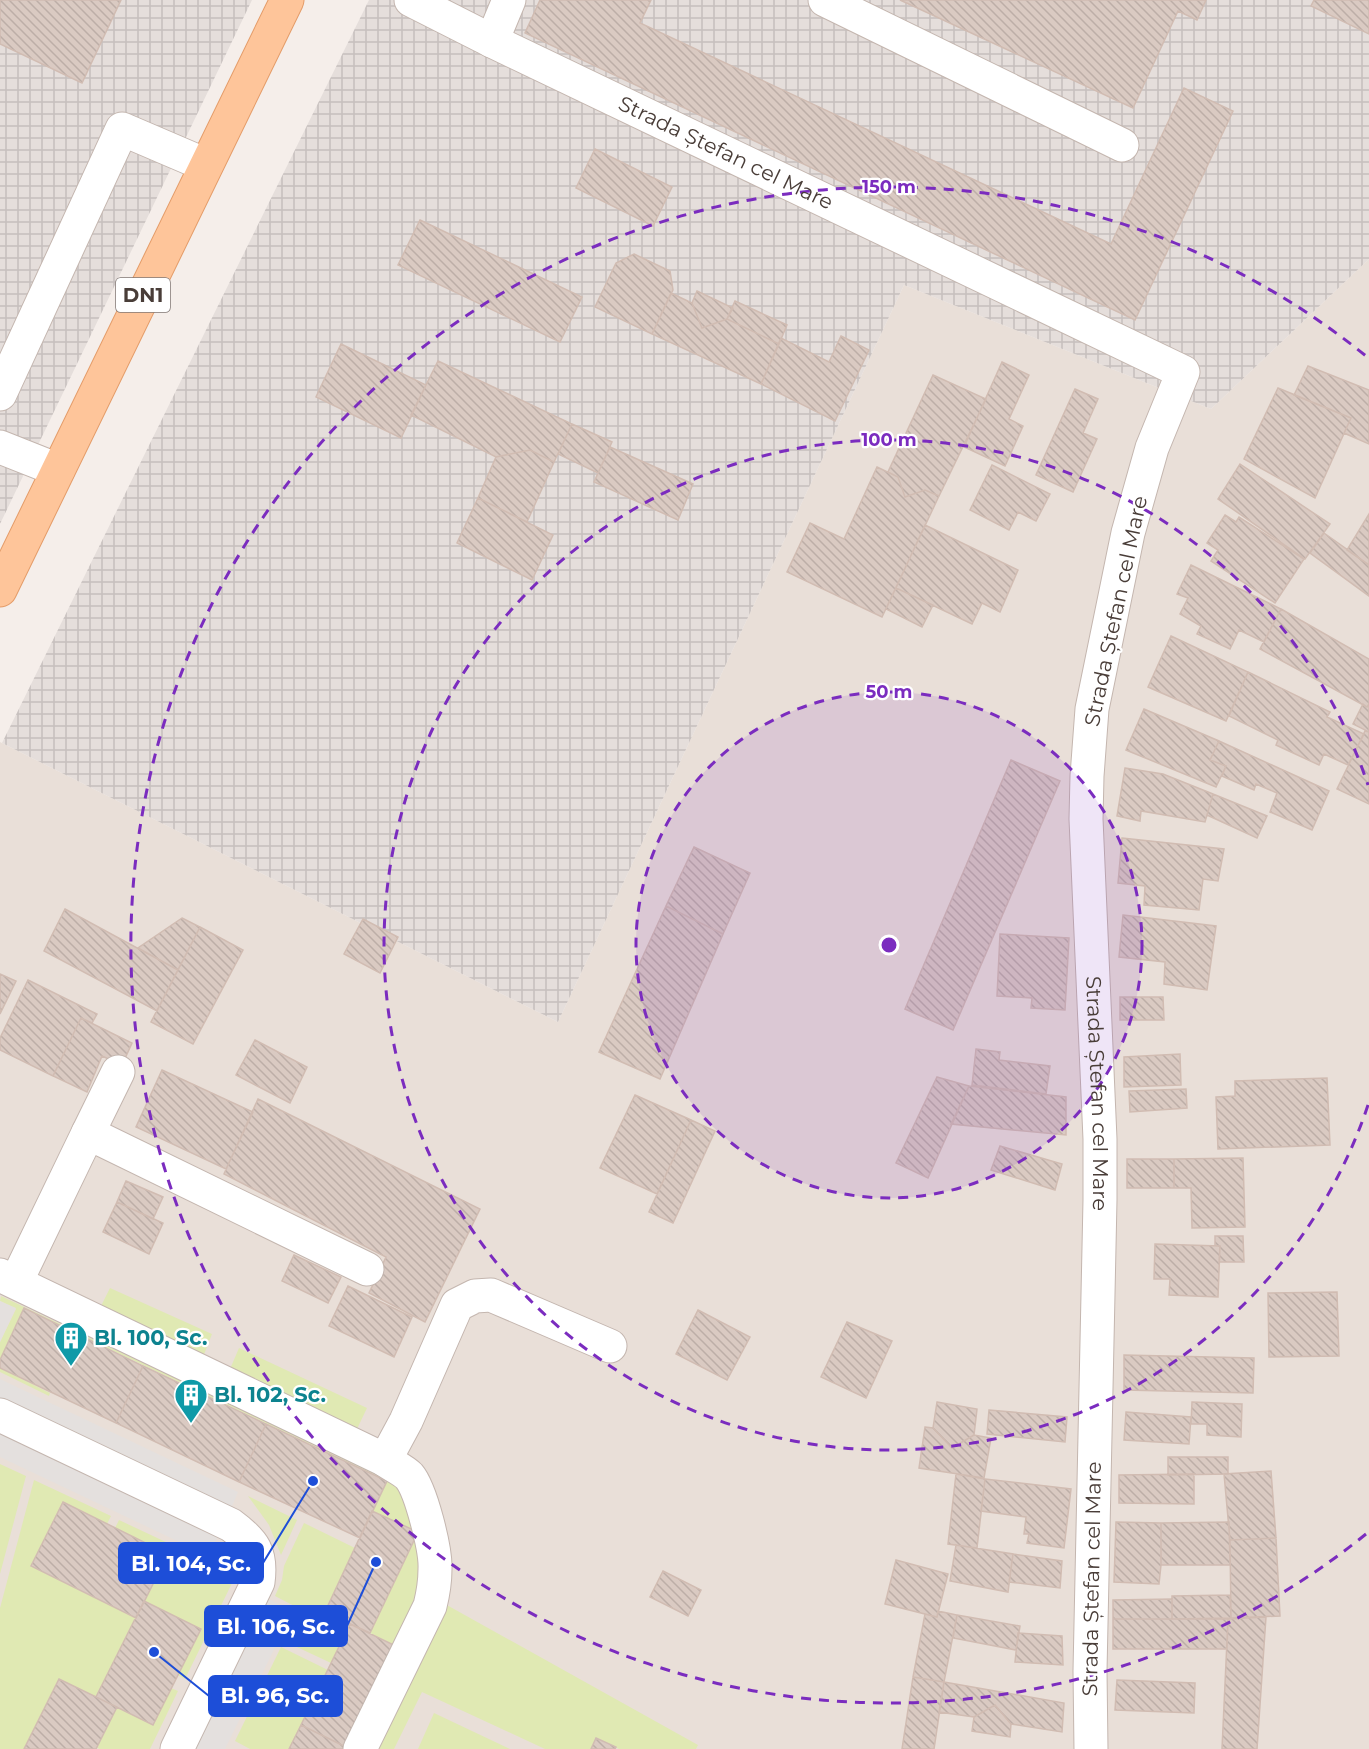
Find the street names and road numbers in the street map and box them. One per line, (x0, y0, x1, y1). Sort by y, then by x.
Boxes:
street label: Strada Ștefan cel Mare (615, 90, 837, 215)
road number: DN1 (116, 278, 170, 312)
street label: Strada Ștefan cel Mare (1079, 493, 1153, 729)
street label: Strada Ștefan cel Mare (1081, 975, 1113, 1211)
street label: Strada Ștefan cel Mare (1077, 1461, 1107, 1697)

